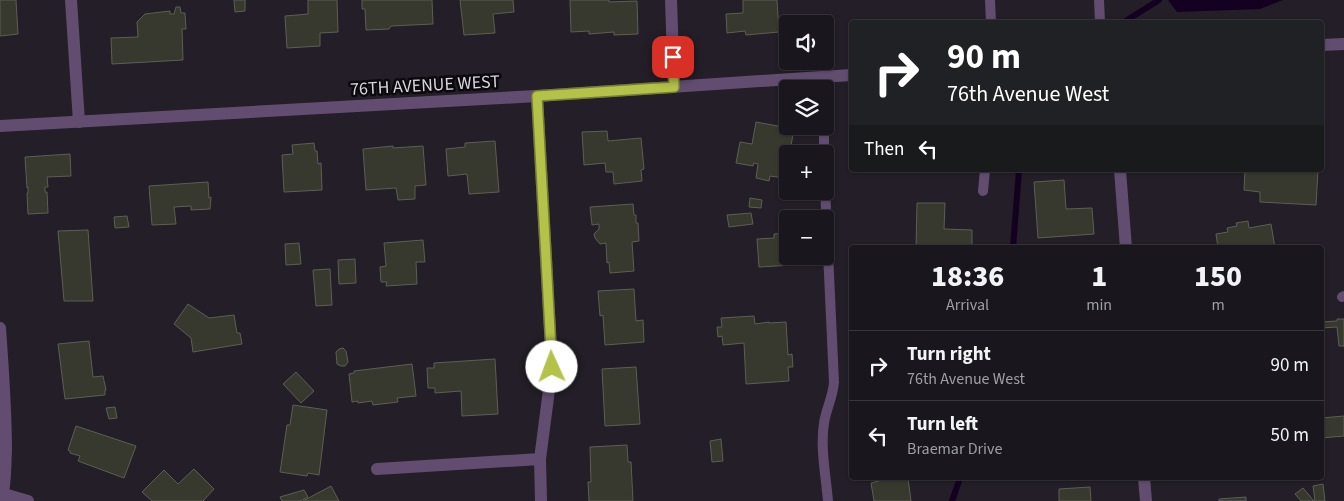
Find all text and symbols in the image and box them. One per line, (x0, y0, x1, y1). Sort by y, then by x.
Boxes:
map controls (779, 15, 834, 265)
button: sound (779, 15, 834, 70)
text: 90 m (947, 32, 1021, 82)
pin (652, 36, 694, 78)
icon: right (864, 40, 929, 105)
icon: arrive (659, 43, 687, 71)
street label: 76TH AVENUE WEST (349, 69, 501, 102)
text: 76th Avenue West (947, 78, 1109, 110)
button: layers (779, 80, 834, 135)
icon: left (914, 135, 942, 163)
text: Then (864, 136, 904, 163)
button: + (779, 145, 834, 200)
button: − (779, 210, 834, 265)
text: 18:36 (931, 255, 1004, 298)
text: 1 (1091, 255, 1107, 298)
text: 150 (1194, 255, 1242, 298)
text: Arrival (946, 294, 989, 316)
text: min (1086, 294, 1112, 316)
text: m (1211, 294, 1225, 316)
position arrow (525, 340, 577, 392)
text: Turn right (907, 341, 991, 368)
icon: right (864, 352, 892, 380)
text: 90 m (1271, 352, 1309, 379)
text: 76th Avenue West (907, 368, 1025, 390)
text: Turn left (907, 411, 978, 438)
icon: left (864, 422, 892, 450)
text: 50 m (1271, 422, 1309, 449)
text: Braemar Drive (907, 438, 1002, 460)

